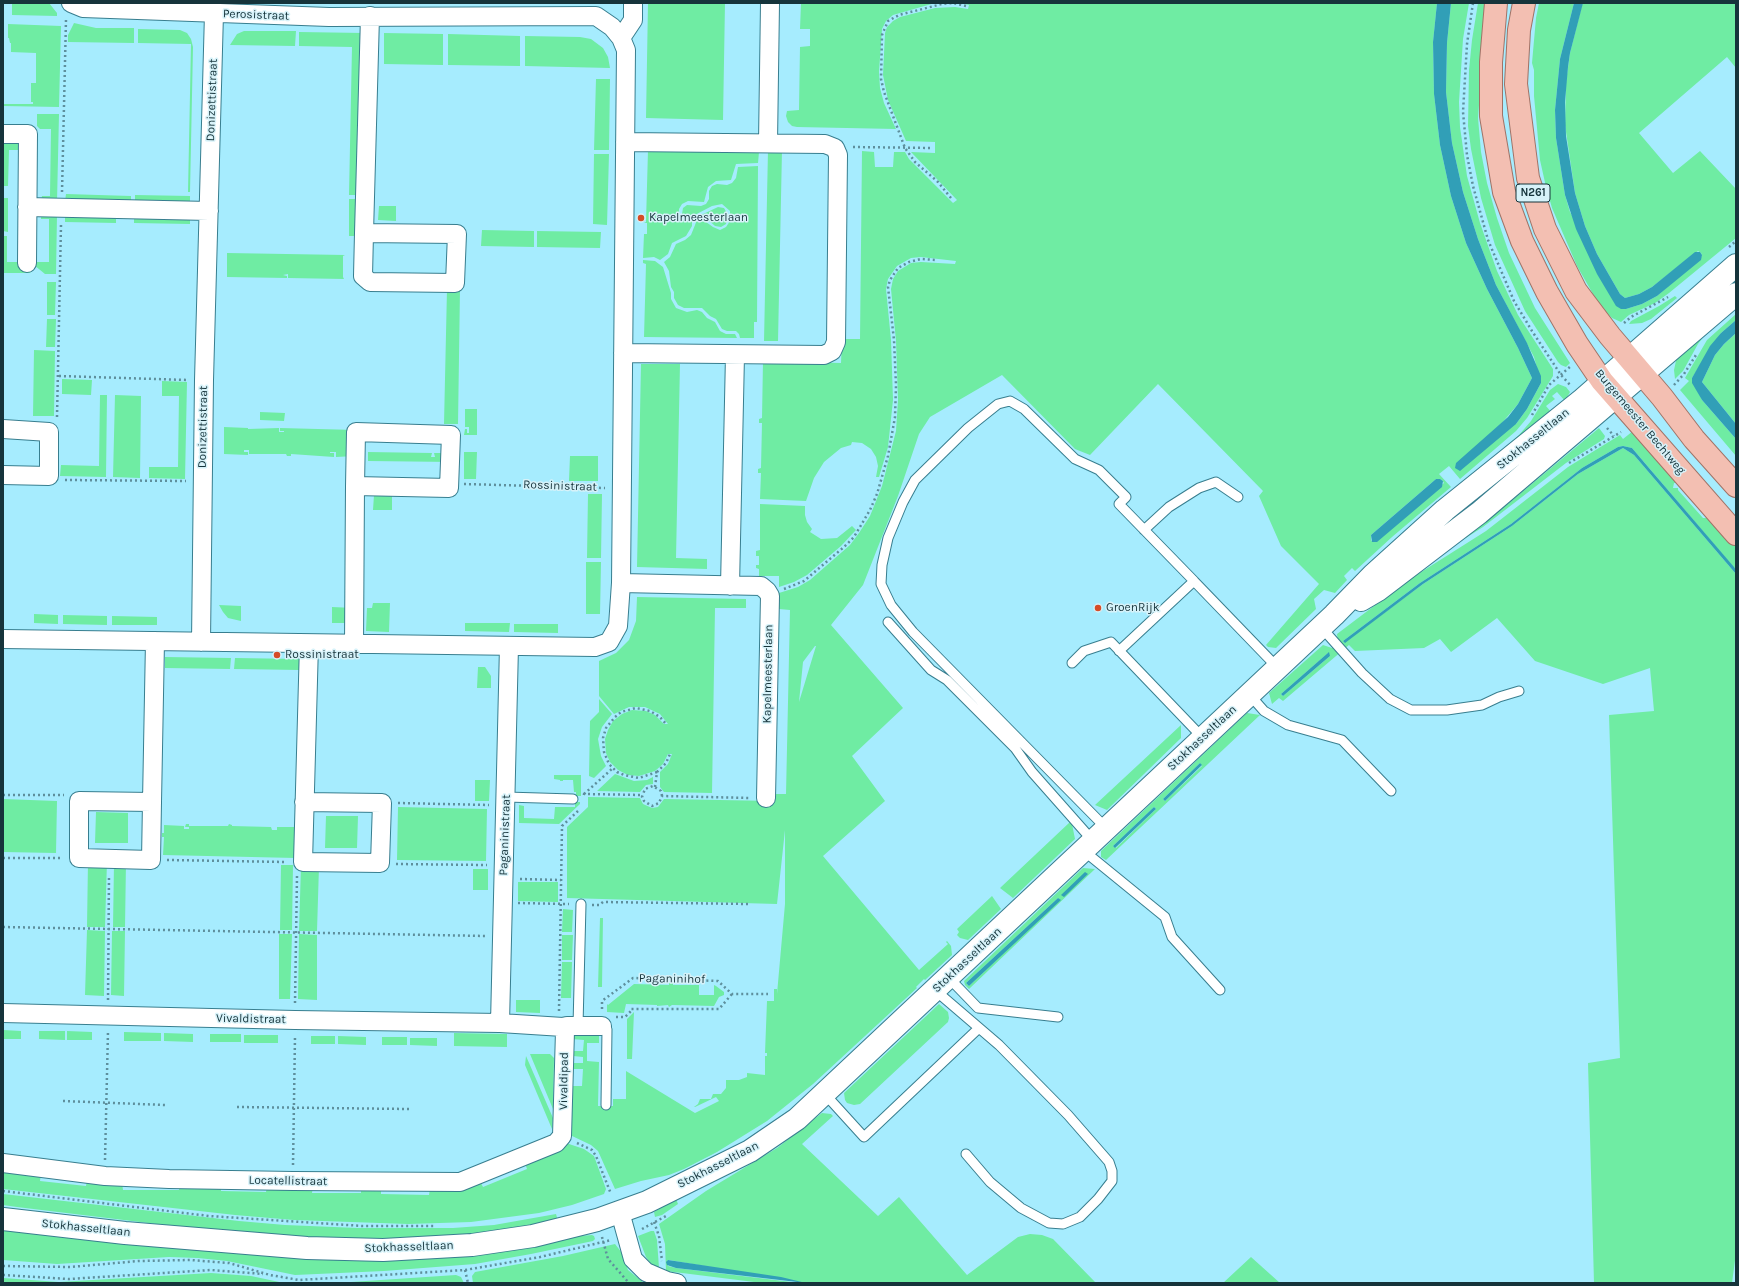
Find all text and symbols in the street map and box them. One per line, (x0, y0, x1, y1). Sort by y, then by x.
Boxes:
street label: Perosistraat (223, 7, 289, 23)
street label: Donizettistraat (203, 58, 221, 142)
road number: N261 (1516, 184, 1550, 202)
place label: Kapelmeesterlaan (649, 211, 748, 225)
marker: Kapelmeesterlaan (636, 213, 646, 223)
street label: Burgemeester Bechtweg (1592, 367, 1688, 477)
street label: Donizettistraat (195, 386, 211, 468)
street label: Stokhasseltlaan (1494, 405, 1572, 473)
street label: Rossinistraat (523, 478, 597, 494)
place label: GroenRijk (1106, 601, 1159, 615)
marker: GroenRijk (1093, 603, 1103, 613)
street label: Kapelmeesterlaan (760, 624, 776, 724)
place label: Rossinistraat (285, 648, 359, 662)
marker: Rossinistraat (272, 650, 282, 660)
street label: Stokhasseltlaan (1164, 702, 1240, 774)
street label: Paganinistraat (496, 794, 514, 876)
street label: Stokhasseltlaan (929, 924, 1005, 996)
street label: Paganinihof (639, 971, 705, 987)
street label: Vivaldistraat (216, 1011, 286, 1027)
street label: Vivaldipad (556, 1052, 572, 1110)
street label: Stokhasseltlaan (675, 1138, 761, 1192)
street label: Locatellistraat (248, 1173, 328, 1189)
street label: Stokhasseltlaan (41, 1216, 131, 1240)
street label: Stokhasseltlaan (364, 1238, 454, 1256)

